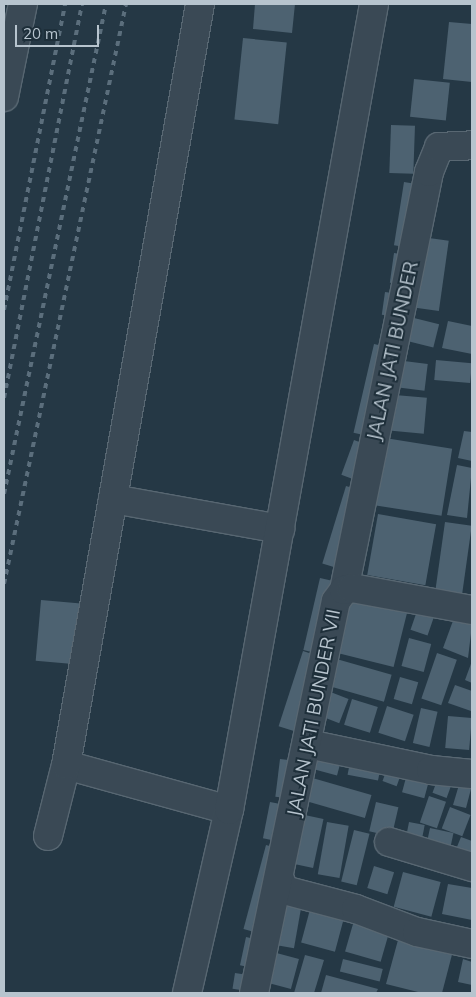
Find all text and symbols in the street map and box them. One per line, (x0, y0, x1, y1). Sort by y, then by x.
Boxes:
scale bar (18, 15, 101, 47)
text: 20 m (23, 24, 58, 43)
street label: JALAN JATI BUNDER (363, 259, 423, 443)
street label: JALAN JATI BUNDER VII (283, 607, 345, 819)

